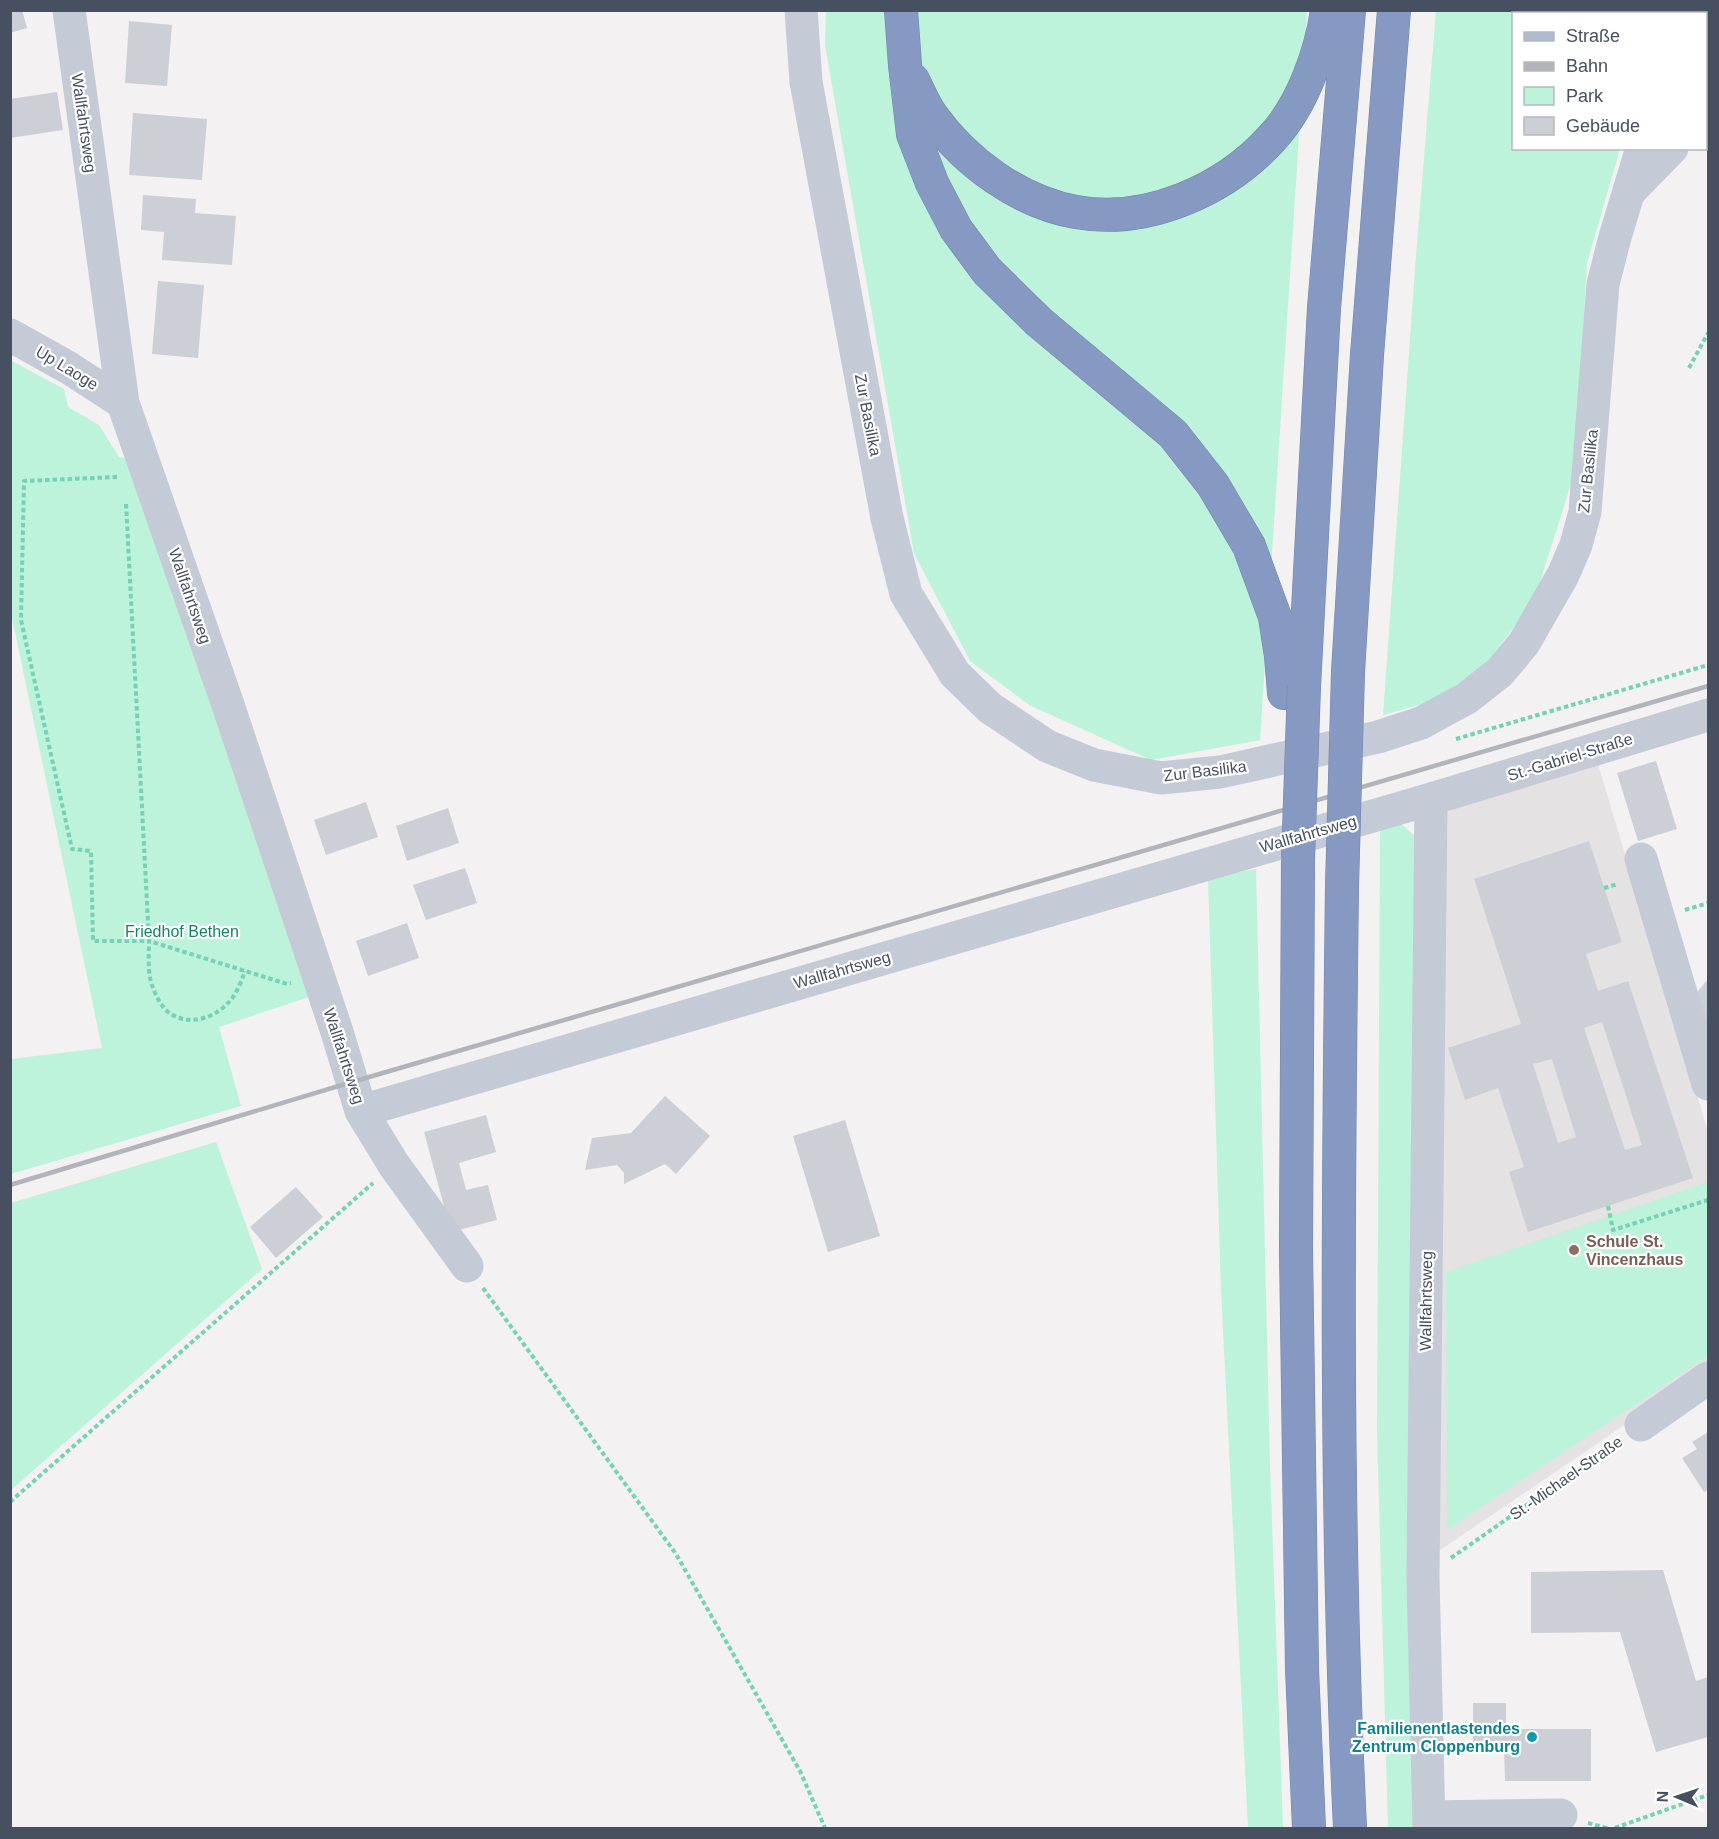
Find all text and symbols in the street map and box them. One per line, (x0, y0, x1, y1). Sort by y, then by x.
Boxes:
legend (1512, 12, 1707, 150)
text: Straße (1566, 26, 1620, 46)
text: Bahn (1566, 56, 1608, 76)
street label: Wallfahrtsweg (69, 72, 99, 174)
text: Park (1566, 86, 1604, 106)
text: Gebäude (1566, 116, 1640, 136)
street label: Up Laoge (33, 343, 101, 393)
street label: Zur Basilika (852, 372, 884, 458)
street label: Zur Basilika (1575, 428, 1601, 513)
street label: Wallfahrtsweg (166, 546, 214, 646)
street label: St.-Gabriel-Straße (1505, 730, 1635, 784)
street label: Zur Basilika (1162, 757, 1248, 785)
street label: Wallfahrtsweg (1258, 812, 1358, 856)
park label: Friedhof Bethen (125, 923, 239, 940)
street label: Wallfahrtsweg (792, 948, 892, 992)
street label: Wallfahrtsweg (320, 1006, 368, 1106)
place label: Schule St. Vincenzhaus (1586, 1233, 1684, 1268)
marker: Schule St. Vincenzhaus (1567, 1243, 1581, 1257)
street label: Wallfahrtsweg (1417, 1251, 1435, 1351)
street label: St.-Michael-Straße (1506, 1433, 1626, 1523)
place label: Familienentlastendes Zentrum Cloppenburg (1352, 1720, 1520, 1755)
marker: Familienentlastendes Zentrum Cloppenburg (1525, 1730, 1539, 1744)
north arrow (1647, 1767, 1707, 1827)
text: N (1654, 1790, 1671, 1803)

